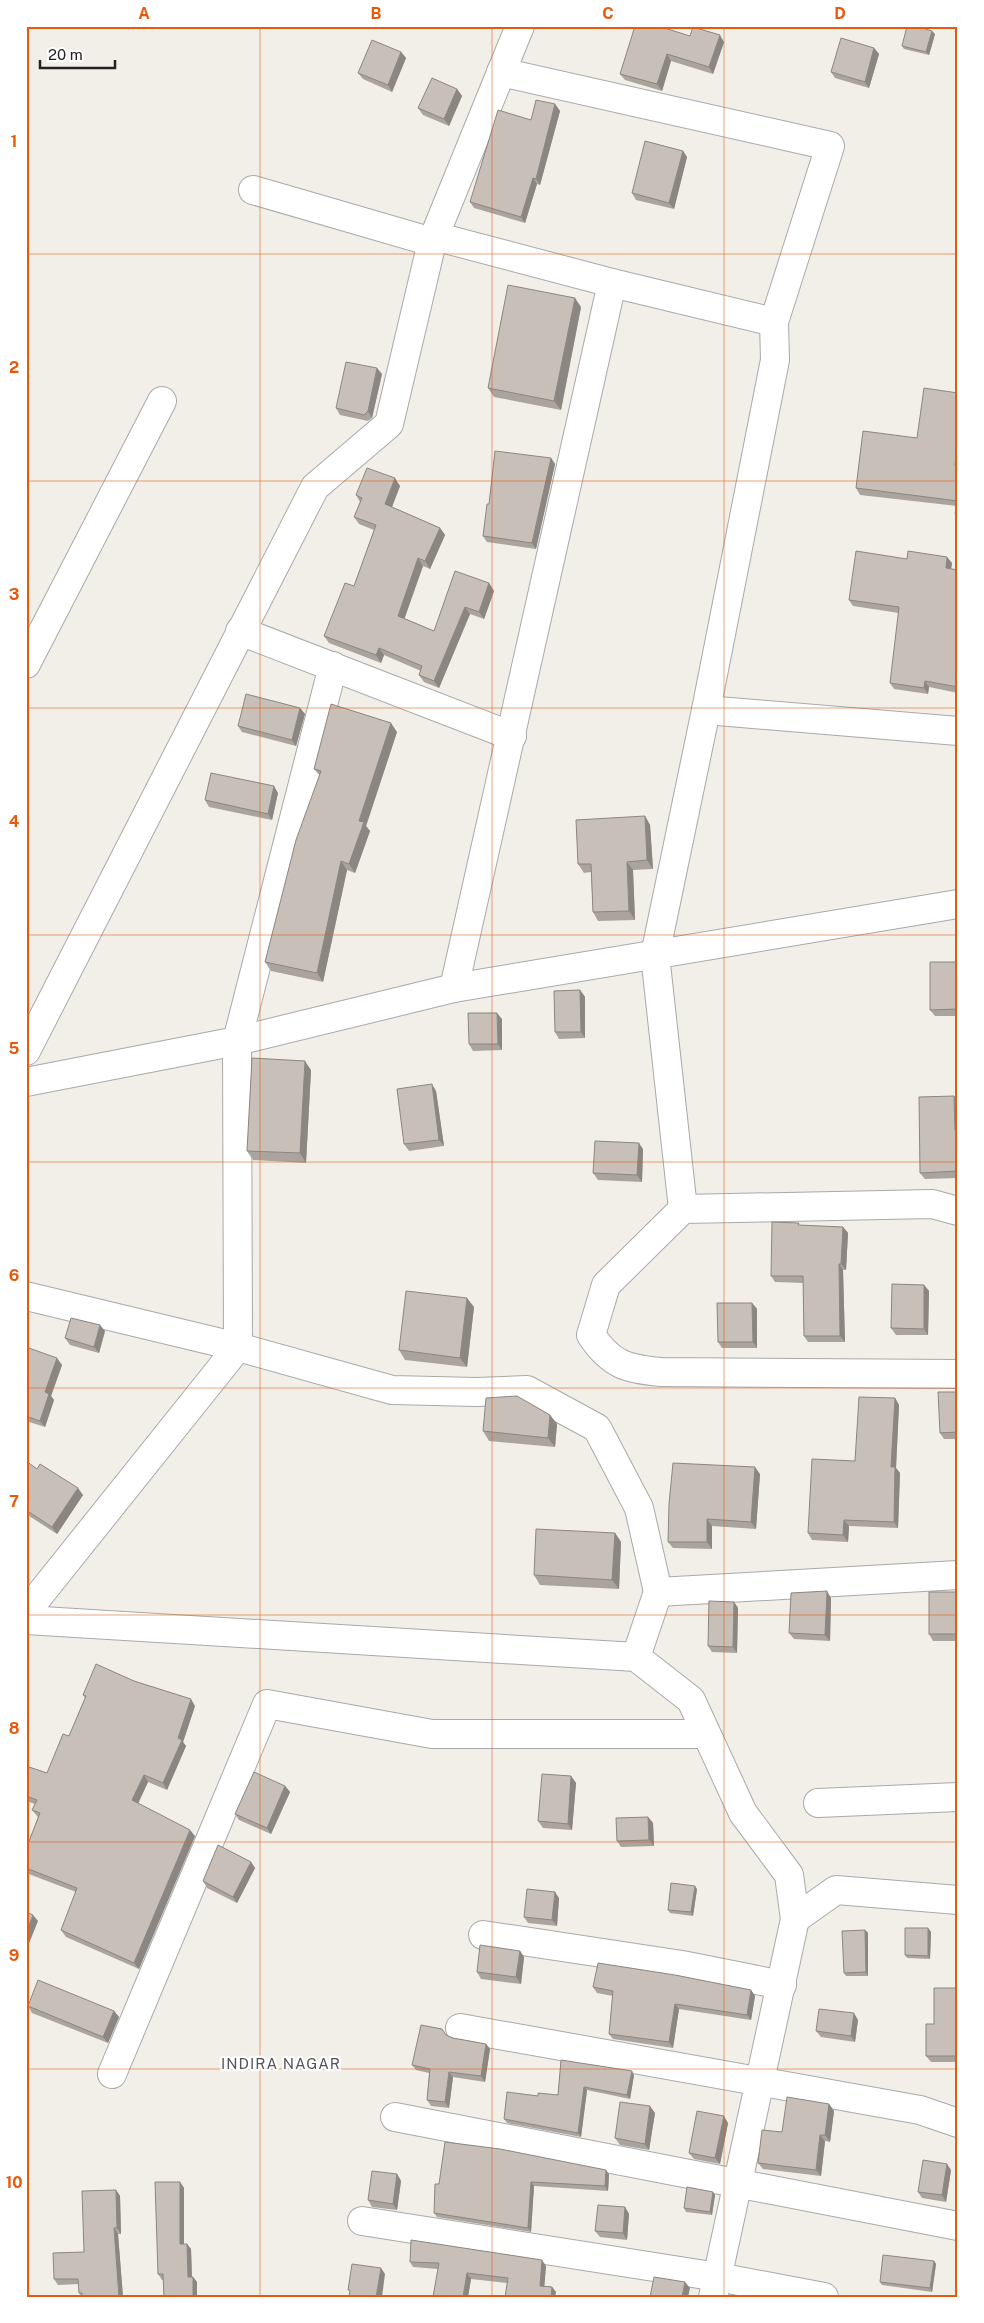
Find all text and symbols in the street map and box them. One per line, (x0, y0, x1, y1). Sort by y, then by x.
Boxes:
text: A (138, 4, 150, 23)
text: B (371, 4, 382, 23)
text: C (602, 4, 614, 23)
text: D (834, 4, 846, 23)
scale bar (40, 38, 115, 70)
text: 20 m (48, 46, 83, 63)
text: 1 (11, 132, 17, 151)
text: 2 (9, 358, 19, 377)
text: 3 (9, 585, 19, 604)
text: 4 (9, 812, 20, 831)
text: 5 (9, 1039, 20, 1058)
text: 6 (9, 1266, 19, 1285)
text: 7 (9, 1492, 19, 1511)
text: 8 (9, 1719, 20, 1738)
text: 9 (9, 1946, 19, 1965)
district label: INDIRA NAGAR (221, 2055, 341, 2072)
text: 10 (5, 2173, 23, 2192)

